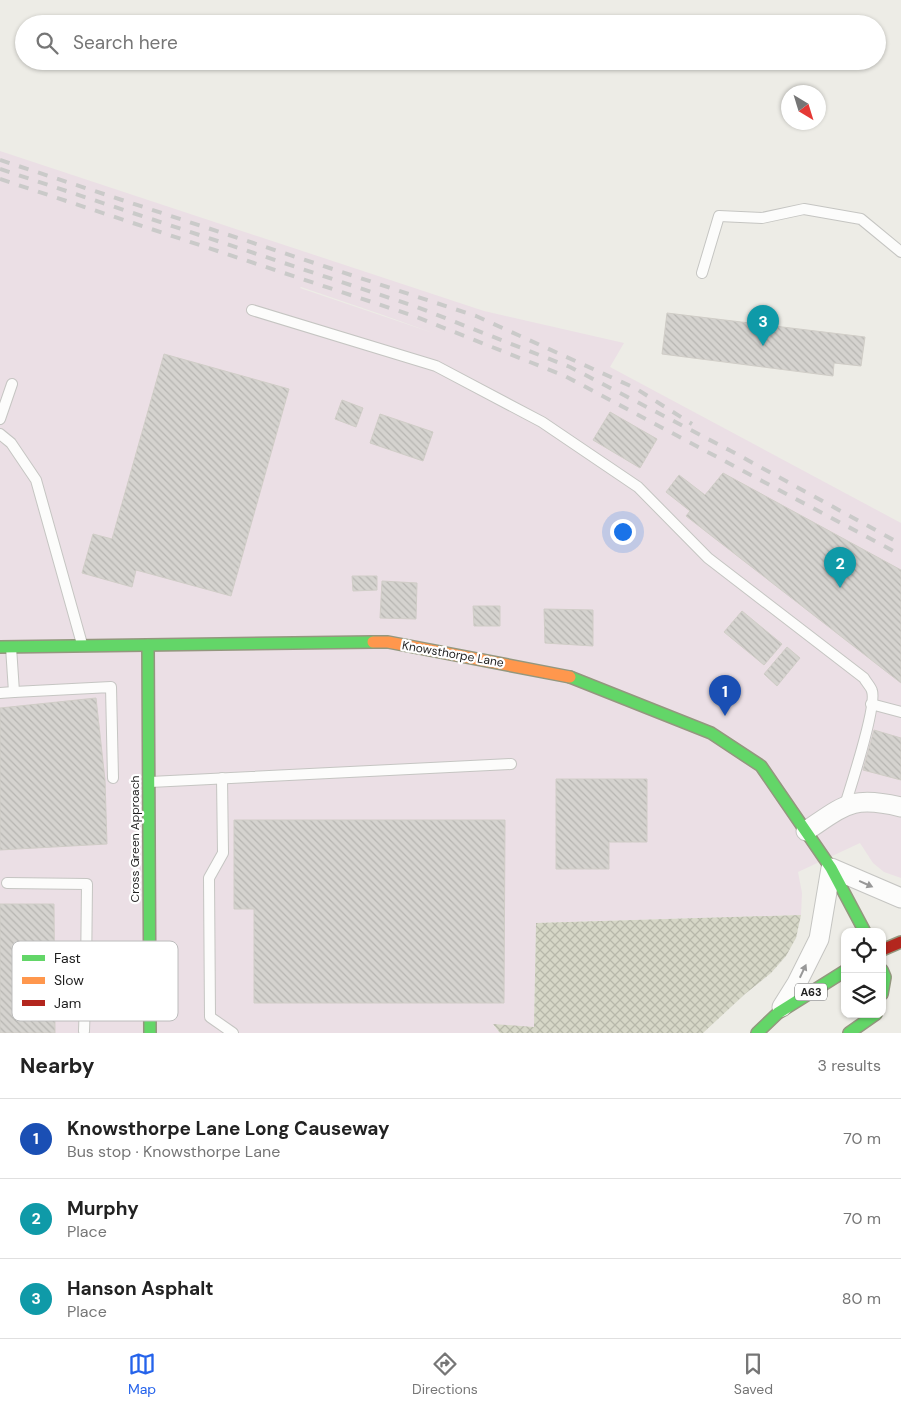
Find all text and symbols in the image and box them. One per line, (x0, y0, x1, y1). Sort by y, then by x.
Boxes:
search box (15, 15, 886, 70)
icon: search (33, 29, 61, 57)
text: Search here (73, 30, 178, 55)
north arrow (781, 85, 826, 130)
pin: 3 (747, 305, 779, 346)
your location (610, 519, 636, 545)
pin: 2 (824, 547, 856, 588)
street label: Knowsthorpe Lane (401, 637, 505, 671)
pin: 1 (709, 675, 741, 716)
street label: Cross Green Approach (127, 776, 143, 902)
one-way arrow (859, 880, 873, 888)
map controls (841, 928, 886, 1018)
button: locate (841, 928, 886, 973)
legend (12, 941, 178, 1021)
text: Fast (54, 949, 81, 967)
one-way arrow (799, 964, 807, 978)
text: Slow (54, 971, 84, 989)
button: layers (841, 973, 886, 1018)
road number: A63 (795, 984, 827, 1000)
text: Jam (54, 994, 81, 1012)
text: Nearby (20, 1052, 94, 1080)
text: 3 results (818, 1055, 881, 1076)
text: Knowsthorpe Lane Long Causeway (67, 1116, 390, 1141)
text: 1 (33, 1128, 39, 1149)
text: 70 m (843, 1128, 881, 1149)
text: Bus stop · Knowsthorpe Lane (67, 1141, 280, 1162)
text: Murphy (67, 1196, 139, 1221)
text: 2 (31, 1208, 41, 1229)
text: 70 m (843, 1208, 881, 1229)
text: Place (67, 1221, 107, 1242)
text: Hanson Asphalt (67, 1276, 214, 1301)
text: 3 (31, 1288, 41, 1309)
text: 80 m (842, 1288, 881, 1309)
text: Place (67, 1301, 107, 1322)
tab: Map (128, 1350, 156, 1398)
tab: Directions (412, 1350, 478, 1398)
tab: Saved (734, 1350, 773, 1398)

